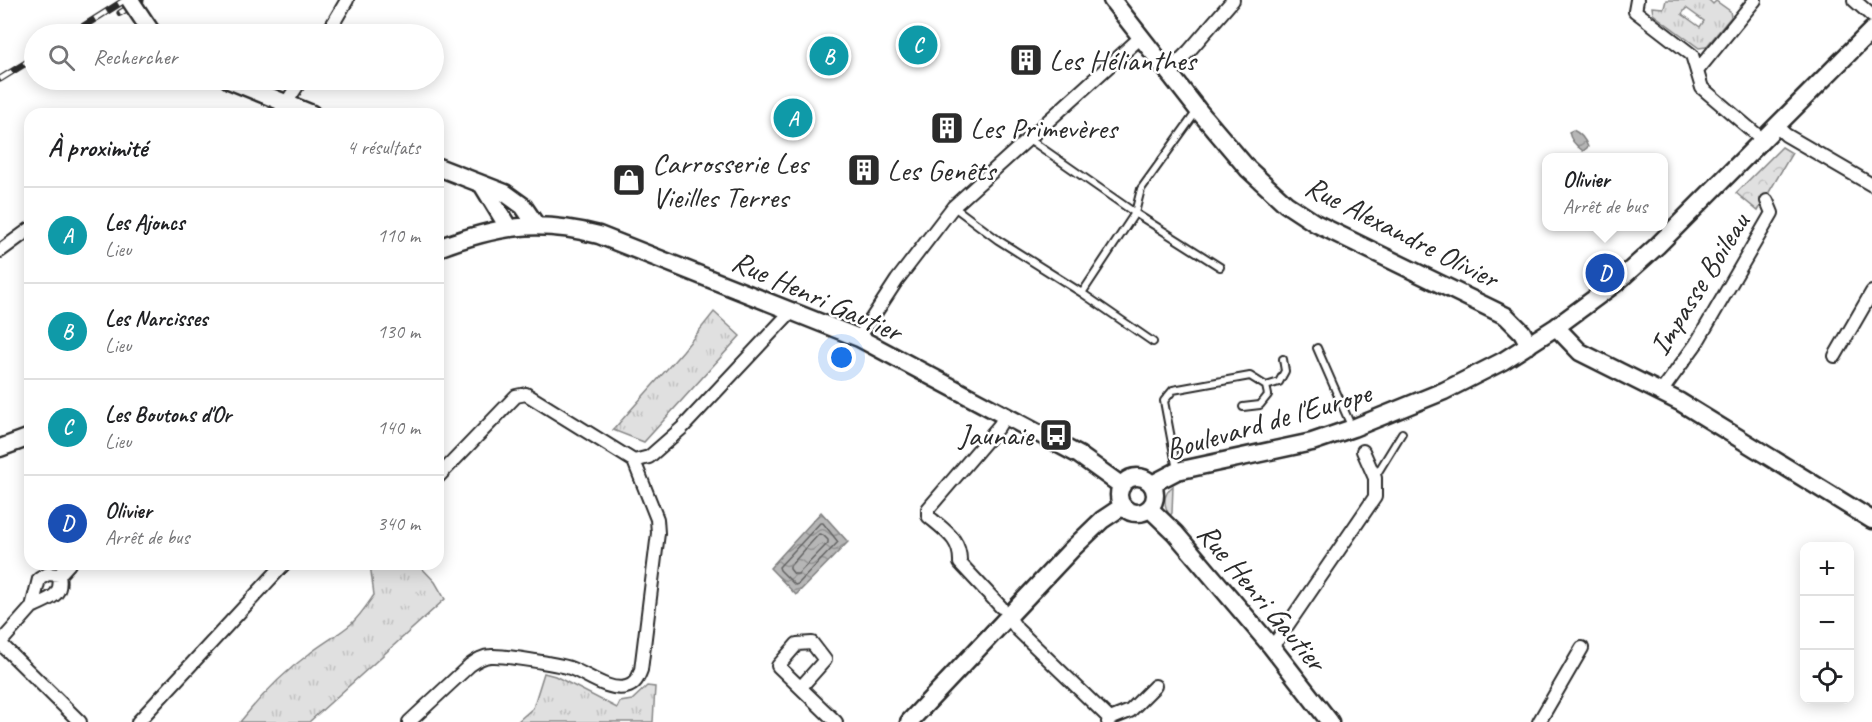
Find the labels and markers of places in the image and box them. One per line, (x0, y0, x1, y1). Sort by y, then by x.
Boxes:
pin: C (898, 22, 938, 68)
pin: B (810, 34, 848, 78)
place label: Les Hélianthes (1049, 41, 1198, 79)
building icon: Les Hélianthes (1008, 42, 1044, 78)
pin: A (774, 96, 812, 140)
place label: Les Primevères (970, 109, 1120, 147)
building icon: Les Primevères (929, 110, 965, 146)
place label: Carrosserie Les Vieilles Terres (652, 144, 811, 216)
place label: Les Genêts (887, 151, 998, 189)
building icon: Les Genêts (846, 152, 882, 188)
shop icon: Carrosserie Les Vieilles Terres (611, 162, 647, 198)
pin: D (1586, 250, 1624, 296)
place label: Jaunaie (957, 416, 1035, 454)
bus stop icon: Jaunaie (1038, 417, 1074, 453)

